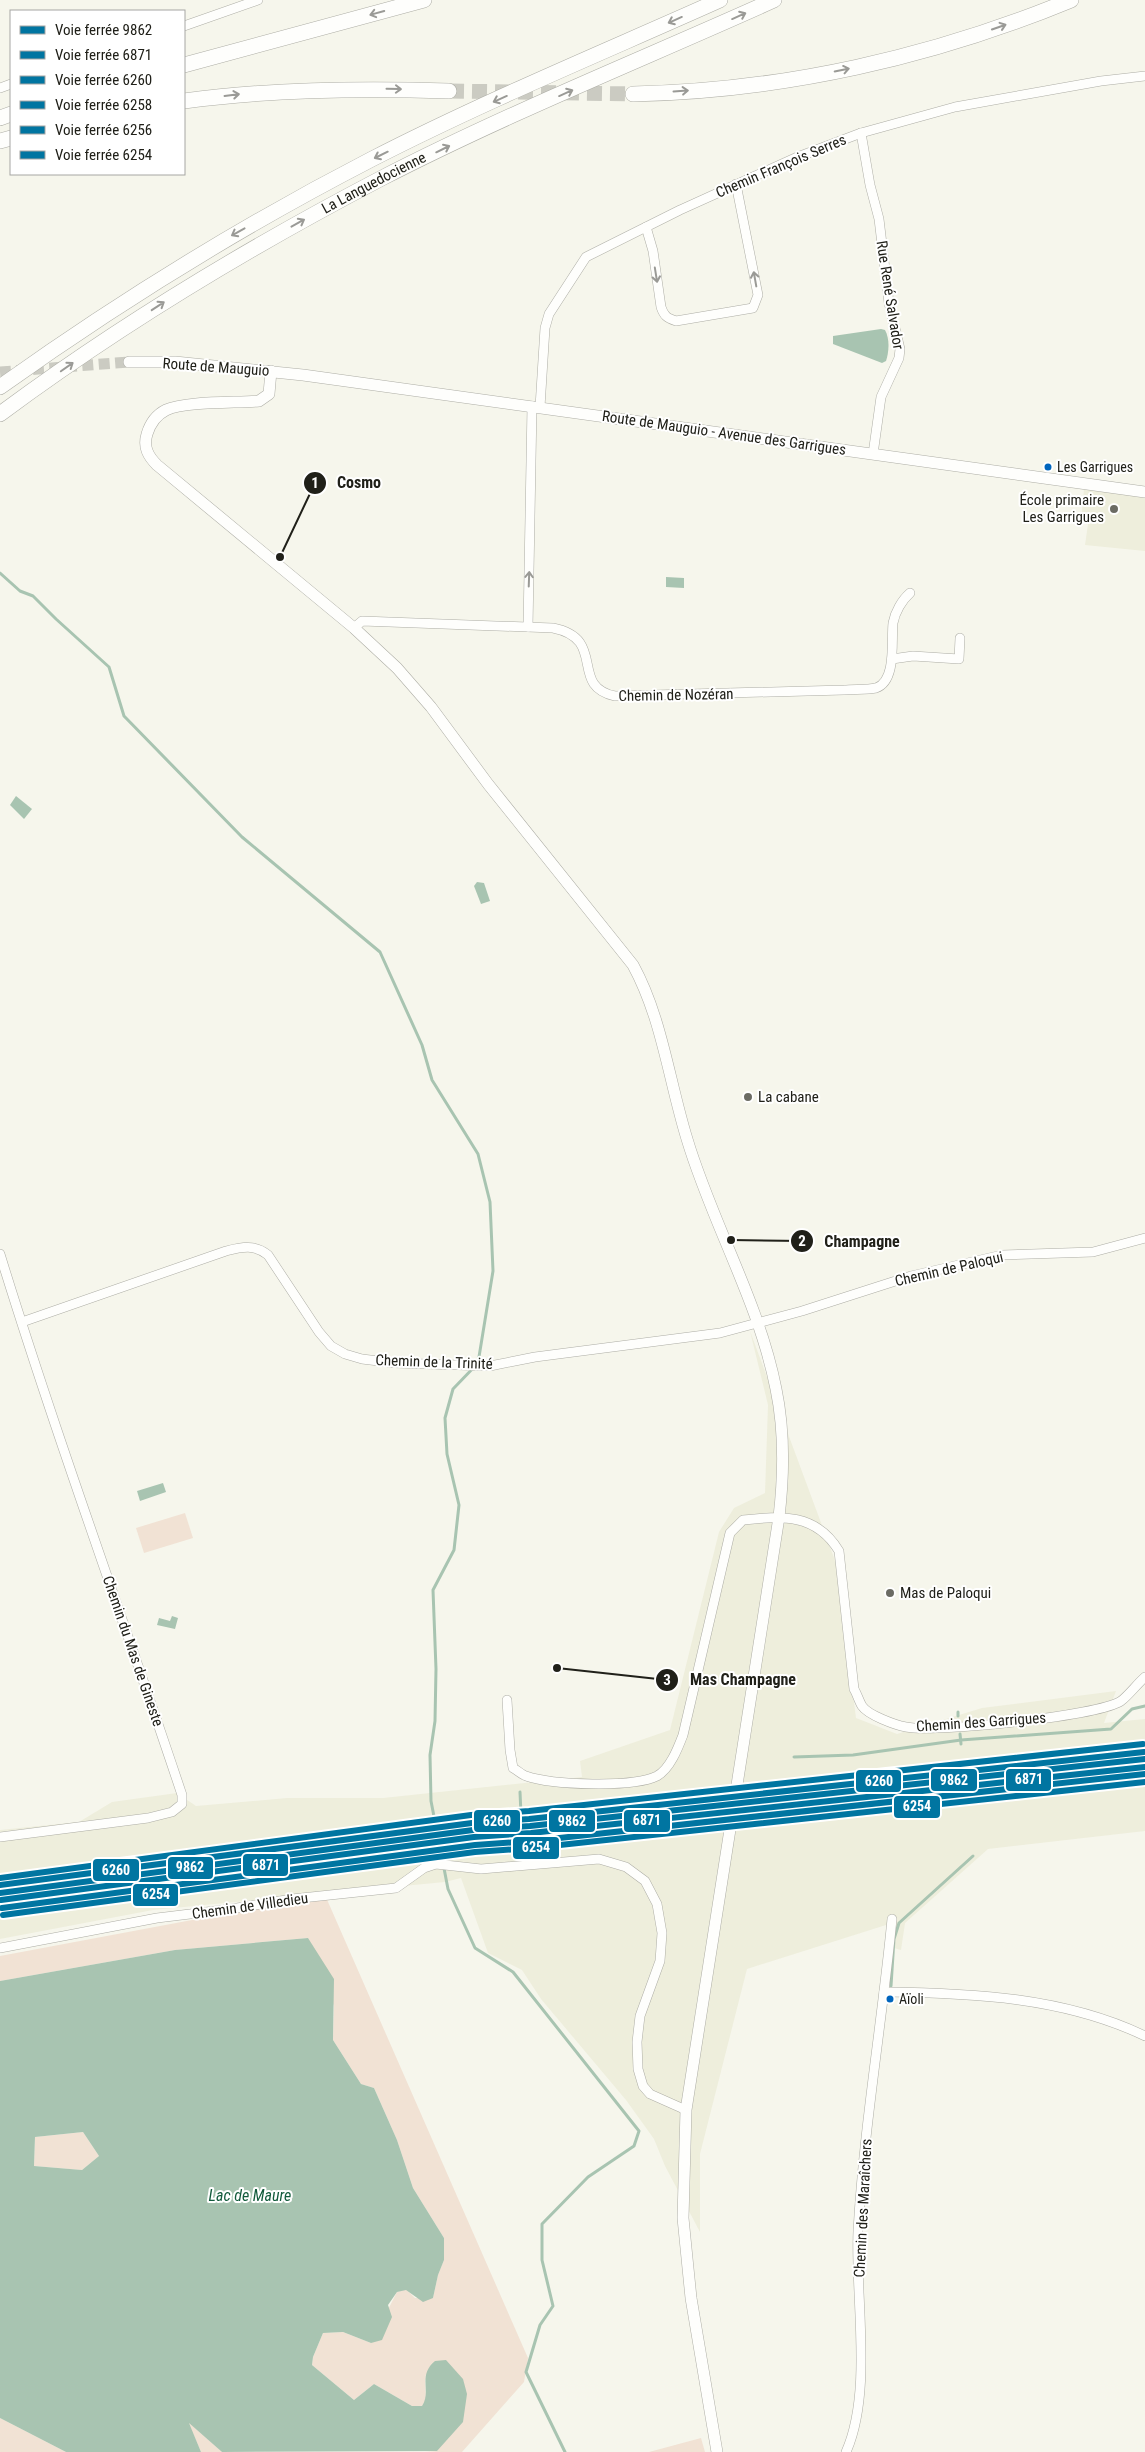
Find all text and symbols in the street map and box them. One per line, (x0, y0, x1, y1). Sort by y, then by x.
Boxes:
one-way arrow (370, 8, 386, 18)
legend (10, 10, 185, 175)
one-way arrow (731, 10, 746, 20)
one-way arrow (668, 15, 683, 25)
text: Voie ferrée 9862 (55, 21, 152, 39)
one-way arrow (991, 22, 1006, 31)
text: Voie ferrée 6871 (55, 46, 152, 64)
one-way arrow (834, 64, 850, 74)
text: Voie ferrée 6260 (55, 71, 152, 89)
one-way arrow (386, 84, 402, 94)
one-way arrow (673, 87, 689, 96)
one-way arrow (558, 88, 573, 98)
one-way arrow (224, 90, 240, 100)
one-way arrow (493, 94, 508, 104)
text: Voie ferrée 6258 (55, 96, 152, 114)
text: Voie ferrée 6256 (55, 121, 152, 139)
street label: Chemin François Serres (713, 130, 849, 202)
one-way arrow (435, 144, 450, 153)
text: Voie ferrée 6254 (55, 146, 152, 164)
street label: La Languedocienne (319, 148, 429, 217)
one-way arrow (374, 151, 389, 160)
one-way arrow (290, 218, 305, 227)
one-way arrow (231, 228, 246, 237)
street label: Rue René Salvador (873, 239, 908, 351)
one-way arrow (652, 266, 662, 282)
one-way arrow (749, 272, 759, 288)
one-way arrow (151, 301, 165, 311)
street label: Route de Mauguio (162, 354, 270, 380)
one-way arrow (59, 362, 73, 372)
street label: Route de Mauguio - Avenue des Garrigues (601, 407, 847, 459)
place label: Les Garrigues (1057, 459, 1133, 475)
marker: Les Garrigues (1043, 462, 1053, 472)
callout: Cosmo (302, 467, 391, 498)
text: Cosmo (337, 473, 381, 492)
text: 1 (311, 474, 319, 492)
place label: École primaire Les Garrigues (1020, 491, 1104, 526)
marker: École primaire Les Garrigues (1108, 503, 1120, 515)
one-way arrow (524, 571, 534, 587)
street label: Chemin de Nozéran (618, 685, 734, 705)
place label: La cabane (758, 1088, 819, 1106)
marker: La cabane (742, 1091, 754, 1103)
callout: Champagne (790, 1225, 910, 1256)
text: 2 (798, 1232, 806, 1250)
text: Champagne (824, 1232, 900, 1251)
street label: Chemin de Paloqui (893, 1248, 1005, 1290)
street label: Chemin de la Trinité (375, 1351, 493, 1373)
street label: Chemin du Mas de Gineste (99, 1573, 167, 1729)
place label: Mas de Paloqui (900, 1584, 991, 1602)
marker: Mas de Paloqui (884, 1587, 896, 1599)
callout: Mas Champagne (655, 1664, 806, 1695)
text: Mas Champagne (690, 1670, 796, 1689)
text: 3 (663, 1671, 671, 1689)
street label: Chemin des Garrigues (915, 1708, 1047, 1736)
line badge: 9862 (930, 1768, 978, 1792)
line badge: 6871 (1005, 1768, 1052, 1792)
line badge: 6260 (855, 1769, 902, 1793)
text: 6871 (1015, 1771, 1043, 1787)
text: 9862 (940, 1772, 968, 1788)
text: 6260 (865, 1773, 893, 1789)
line badge: 6254 (893, 1795, 941, 1819)
text: 6254 (903, 1798, 931, 1814)
line badge: 6260 (473, 1809, 521, 1833)
line badge: 9862 (548, 1809, 596, 1833)
line badge: 6871 (623, 1809, 671, 1833)
text: 6871 (633, 1812, 661, 1828)
text: 6260 (483, 1813, 511, 1829)
text: 9862 (558, 1813, 586, 1829)
line badge: 6254 (512, 1836, 560, 1860)
text: 6254 (522, 1839, 550, 1855)
line badge: 6871 (242, 1853, 289, 1877)
line badge: 9862 (167, 1856, 214, 1880)
text: 6871 (252, 1857, 280, 1873)
line badge: 6260 (92, 1858, 140, 1882)
text: 9862 (176, 1859, 204, 1875)
text: 6260 (102, 1862, 130, 1878)
line badge: 6254 (132, 1883, 179, 1907)
text: 6254 (142, 1886, 170, 1902)
street label: Chemin de Villedieu (191, 1889, 309, 1923)
place label: Aïoli (899, 1991, 924, 2007)
marker: Aïoli (885, 1994, 895, 2004)
street label: Chemin des Maraîchers (850, 2138, 876, 2278)
water label: Lac de Maure (209, 2186, 291, 2205)

